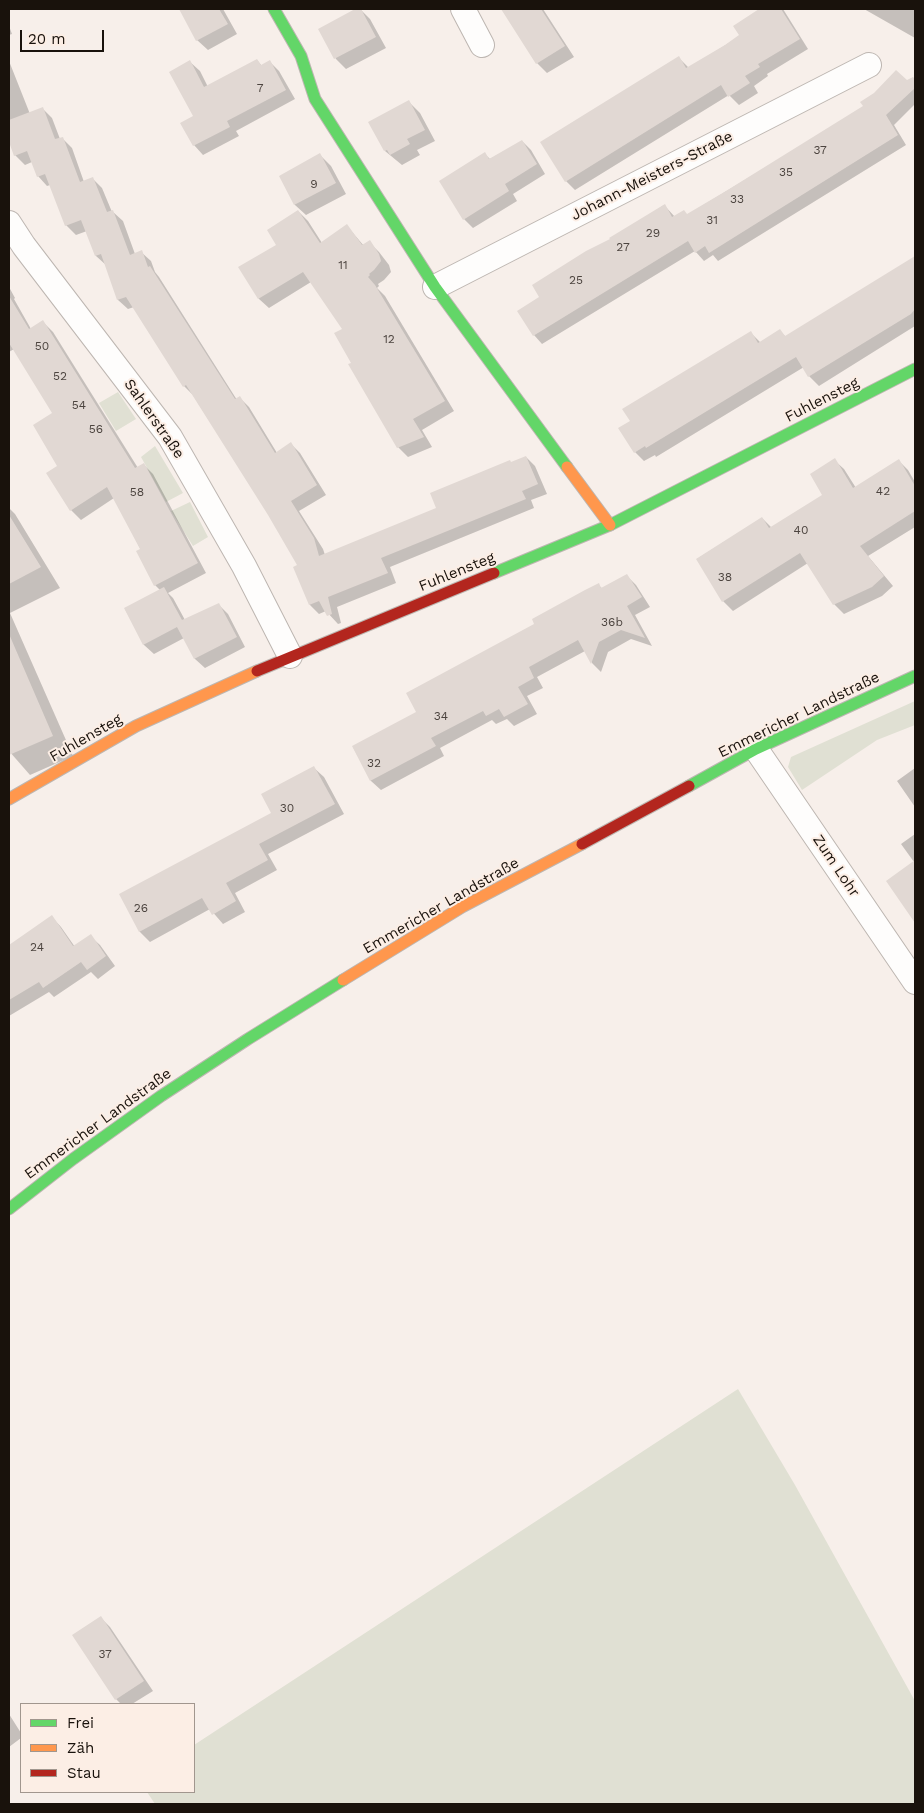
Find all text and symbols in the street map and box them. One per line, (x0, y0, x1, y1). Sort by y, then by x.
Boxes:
scale bar (22, 20, 106, 52)
text: 20 m (28, 30, 66, 48)
house number: 7 (257, 81, 263, 95)
street label: Johann-Meisters-Straße (568, 127, 736, 225)
house number: 37 (813, 143, 827, 157)
house number: 35 (779, 165, 793, 179)
house number: 9 (310, 177, 318, 191)
house number: 33 (730, 192, 744, 206)
house number: 31 (706, 213, 718, 227)
house number: 29 (646, 226, 660, 240)
house number: 27 (616, 240, 630, 254)
house number: 11 (338, 258, 348, 272)
house number: 25 (569, 273, 583, 287)
house number: 12 (383, 332, 395, 346)
house number: 50 (35, 339, 49, 353)
house number: 52 (53, 369, 67, 383)
street label: Fuhlensteg (782, 374, 862, 426)
street label: Sahlerstraße (120, 376, 188, 462)
house number: 54 (72, 398, 86, 412)
house number: 56 (89, 422, 103, 436)
house number: 42 (876, 484, 890, 498)
house number: 58 (130, 485, 144, 499)
house number: 40 (794, 523, 808, 537)
street label: Fuhlensteg (416, 549, 498, 595)
house number: 38 (718, 570, 732, 584)
house number: 36b (601, 615, 623, 629)
street label: Emmericher Landstraße (715, 668, 883, 762)
house number: 34 (434, 709, 448, 723)
street label: Fuhlensteg (47, 710, 125, 766)
house number: 32 (367, 756, 381, 770)
house number: 30 (280, 801, 294, 815)
street label: Zum Lohr (809, 832, 863, 900)
street label: Emmericher Landstraße (360, 854, 522, 958)
house number: 26 (134, 901, 148, 915)
house number: 24 (30, 940, 44, 954)
street label: Emmericher Landstraße (21, 1065, 175, 1183)
house number: 37 (98, 1647, 112, 1661)
legend (20, 1703, 195, 1793)
text: Frei (67, 1714, 94, 1732)
text: Zäh (67, 1739, 94, 1757)
text: Stau (67, 1764, 101, 1782)

